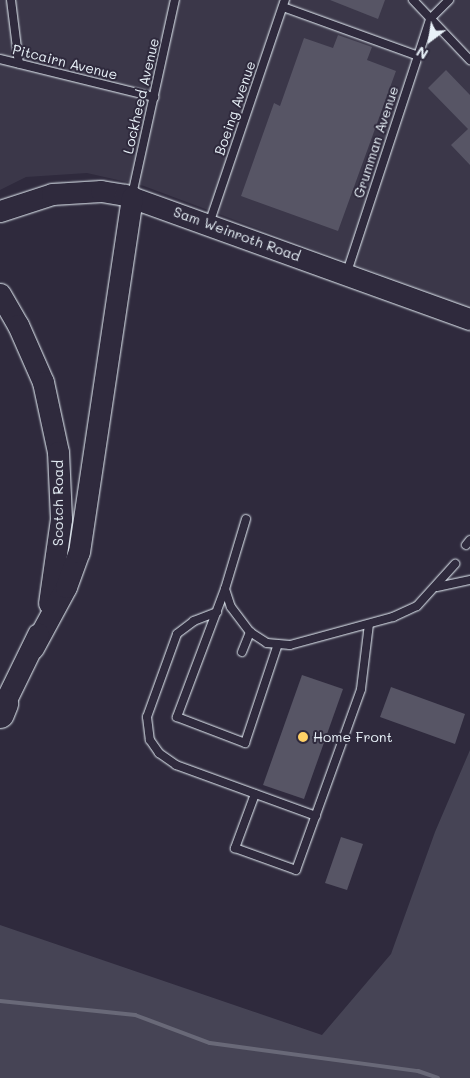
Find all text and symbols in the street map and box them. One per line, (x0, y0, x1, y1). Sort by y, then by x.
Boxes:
north arrow (405, 15, 455, 65)
street label: Lockheed Avenue (120, 36, 162, 156)
street label: Pitcairn Avenue (11, 41, 119, 83)
text: N (413, 42, 431, 64)
street label: Boeing Avenue (211, 59, 259, 157)
street label: Grumman Avenue (350, 84, 402, 200)
street label: Sam Weinroth Road (171, 203, 303, 265)
street label: Scotch Road (50, 460, 66, 546)
place label: Home Front (313, 729, 393, 745)
marker: Home Front (297, 731, 309, 743)

